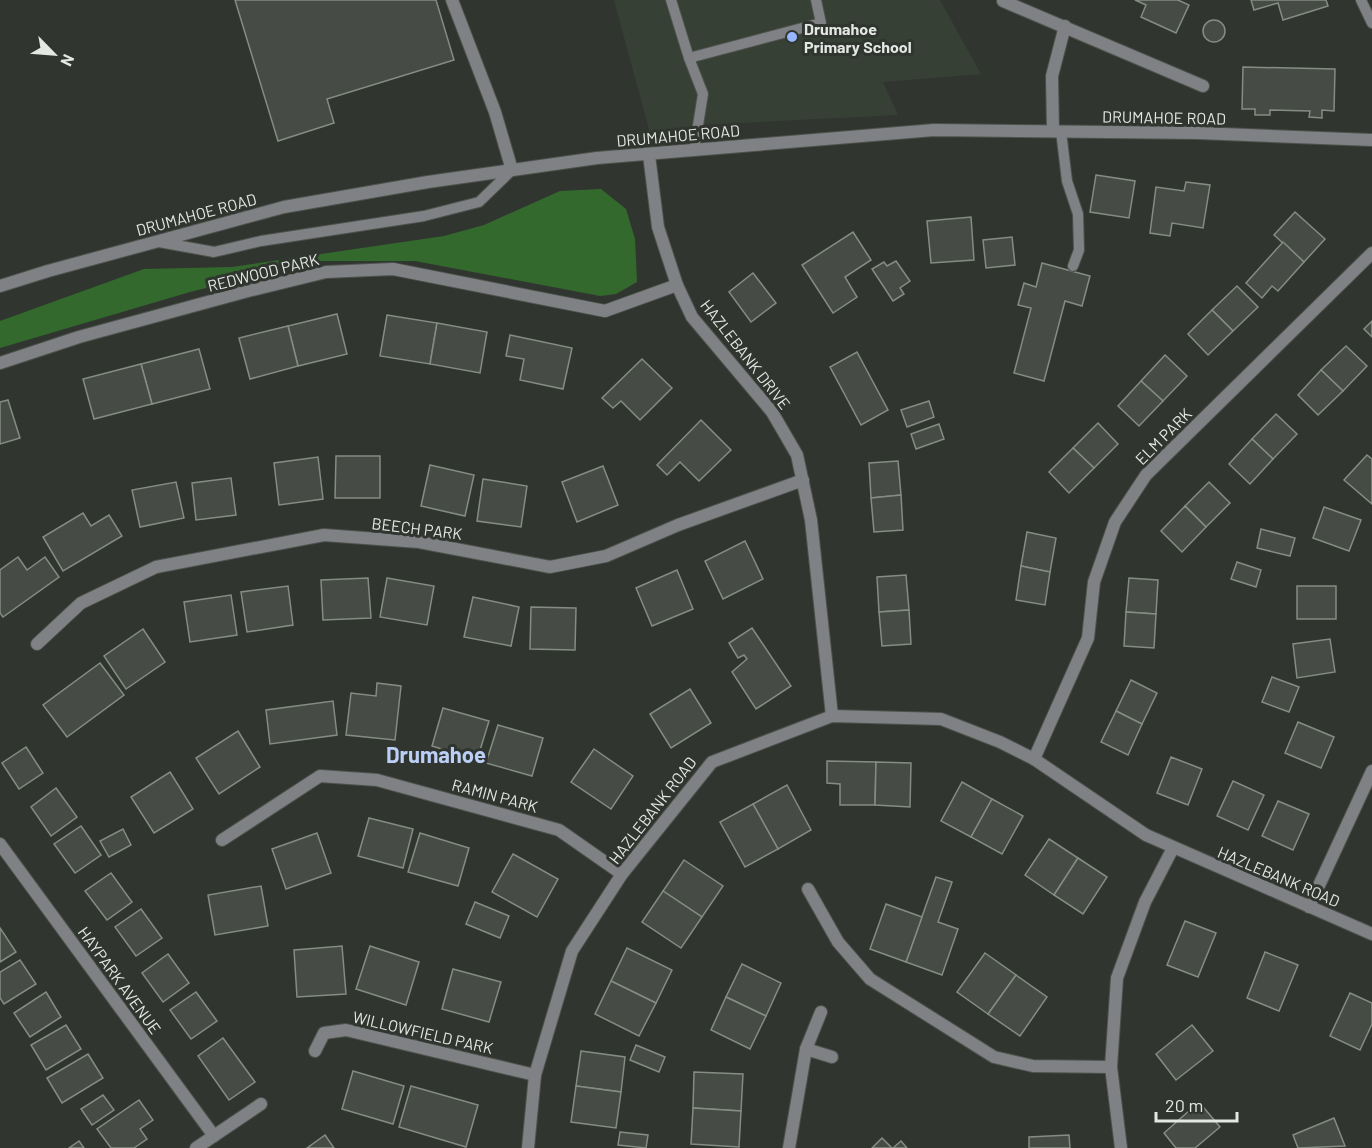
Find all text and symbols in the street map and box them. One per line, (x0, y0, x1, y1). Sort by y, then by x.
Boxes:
place label: Drumahoe Primary School (804, 19, 912, 56)
north arrow (24, 24, 84, 84)
marker: Drumahoe Primary School (785, 30, 799, 44)
text: N (57, 52, 79, 69)
street label: DRUMAHOE ROAD (1102, 106, 1226, 128)
street label: DRUMAHOE ROAD (615, 120, 741, 150)
street label: DRUMAHOE ROAD (134, 189, 258, 239)
street label: REDWOOD PARK (205, 249, 321, 295)
street label: HAZLEBANK DRIVE (697, 295, 795, 413)
street label: ELM PARK (1131, 404, 1195, 468)
street label: BEECH PARK (371, 513, 464, 543)
district label: Drumahoe (386, 741, 486, 767)
street label: HAZLEBANK ROAD (604, 753, 700, 867)
street label: RAMIN PARK (450, 774, 540, 816)
street label: HAZLEBANK ROAD (1215, 842, 1343, 910)
street label: HAYPARK AVENUE (75, 923, 165, 1037)
street label: WILLOWFIELD PARK (351, 1007, 495, 1057)
scale bar (1156, 1085, 1237, 1123)
text: 20 m (1165, 1094, 1203, 1116)

